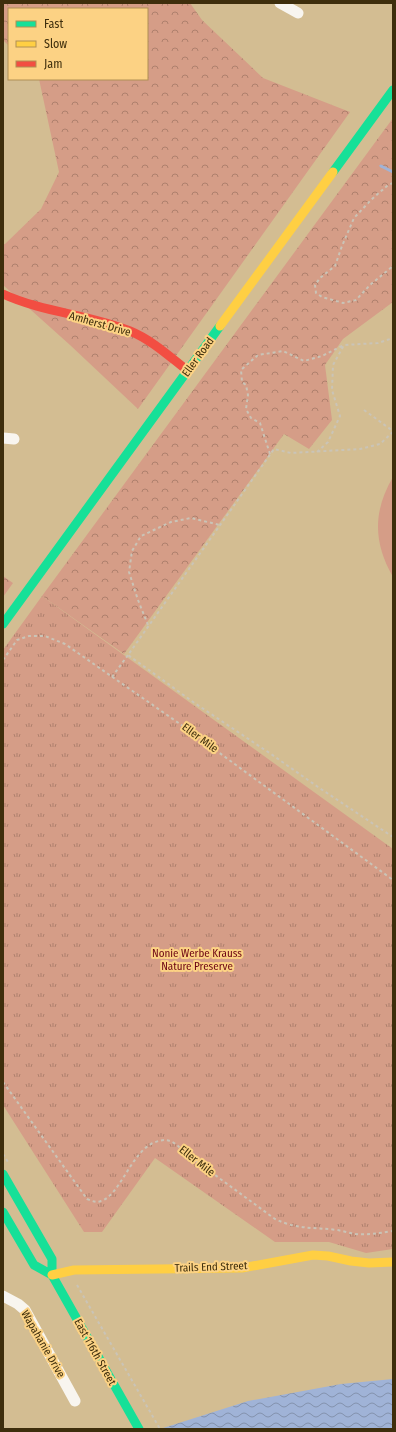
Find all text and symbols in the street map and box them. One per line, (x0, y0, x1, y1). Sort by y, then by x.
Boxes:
legend (8, 8, 148, 80)
text: Fast (44, 17, 63, 31)
text: Slow (44, 37, 67, 51)
text: Jam (44, 57, 62, 71)
street label: Amherst Drive (68, 309, 132, 339)
street label: Eller Road (179, 335, 217, 379)
street label: Eller Mile (179, 721, 221, 755)
park label: Nonie Werbe Krauss Nature Preserve (152, 947, 242, 973)
street label: Eller Mile (177, 1143, 217, 1179)
street label: Trails End Street (174, 1259, 248, 1275)
street label: Wapahanie Drive (18, 1308, 68, 1380)
street label: East 116th Street (71, 1316, 119, 1388)

